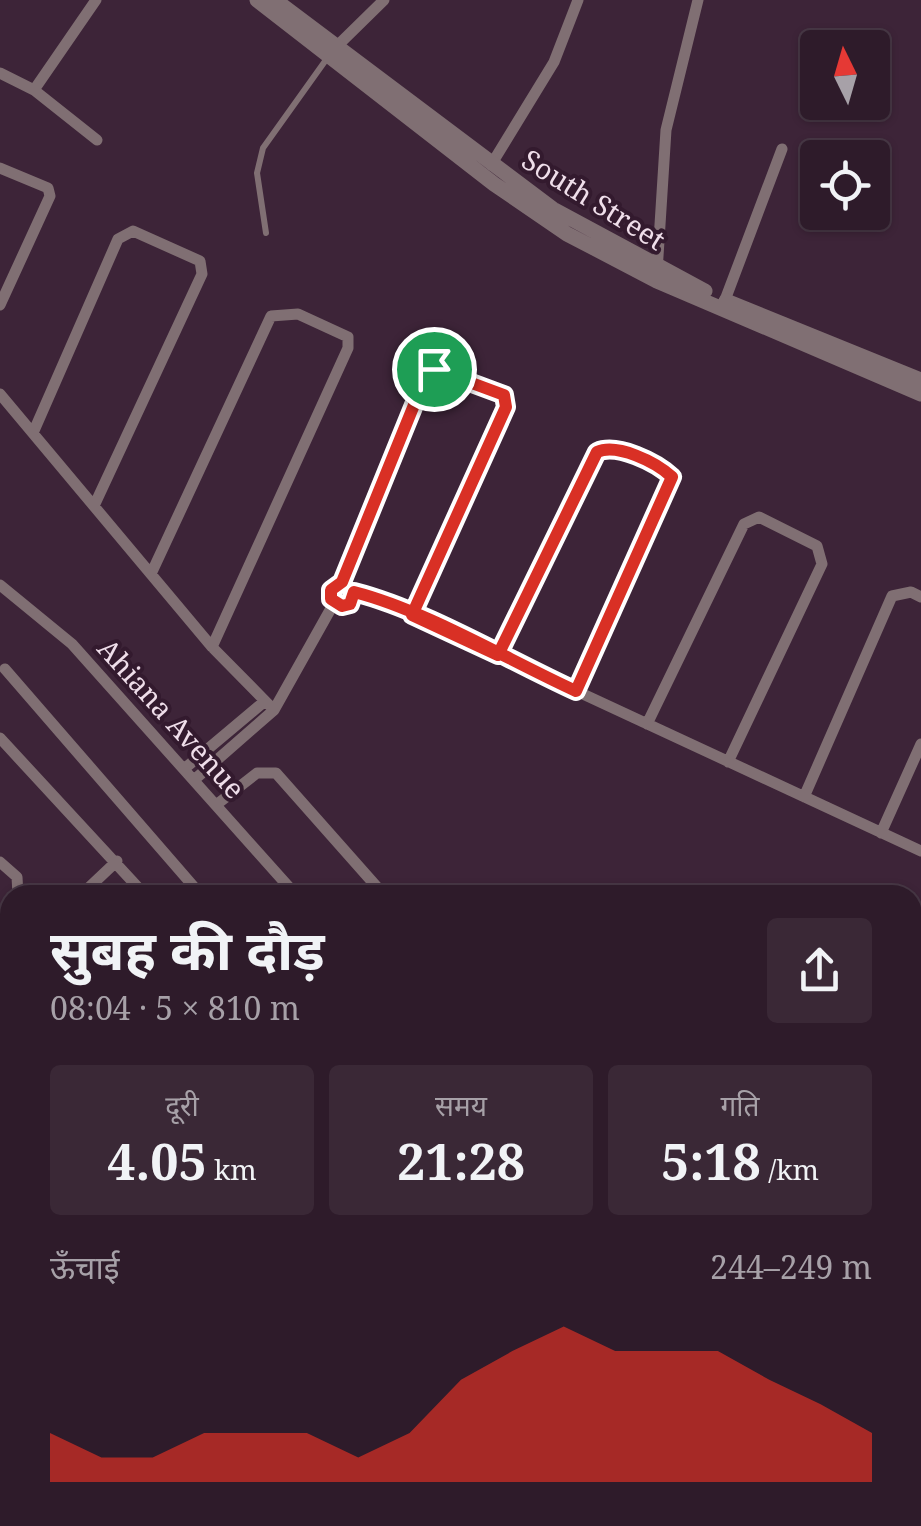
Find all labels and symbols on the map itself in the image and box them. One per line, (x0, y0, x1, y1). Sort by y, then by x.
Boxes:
north arrow (800, 30, 890, 120)
street label: South Street (515, 140, 673, 258)
pin (392, 327, 477, 412)
street label: Ahiana Avenue (90, 630, 254, 806)

